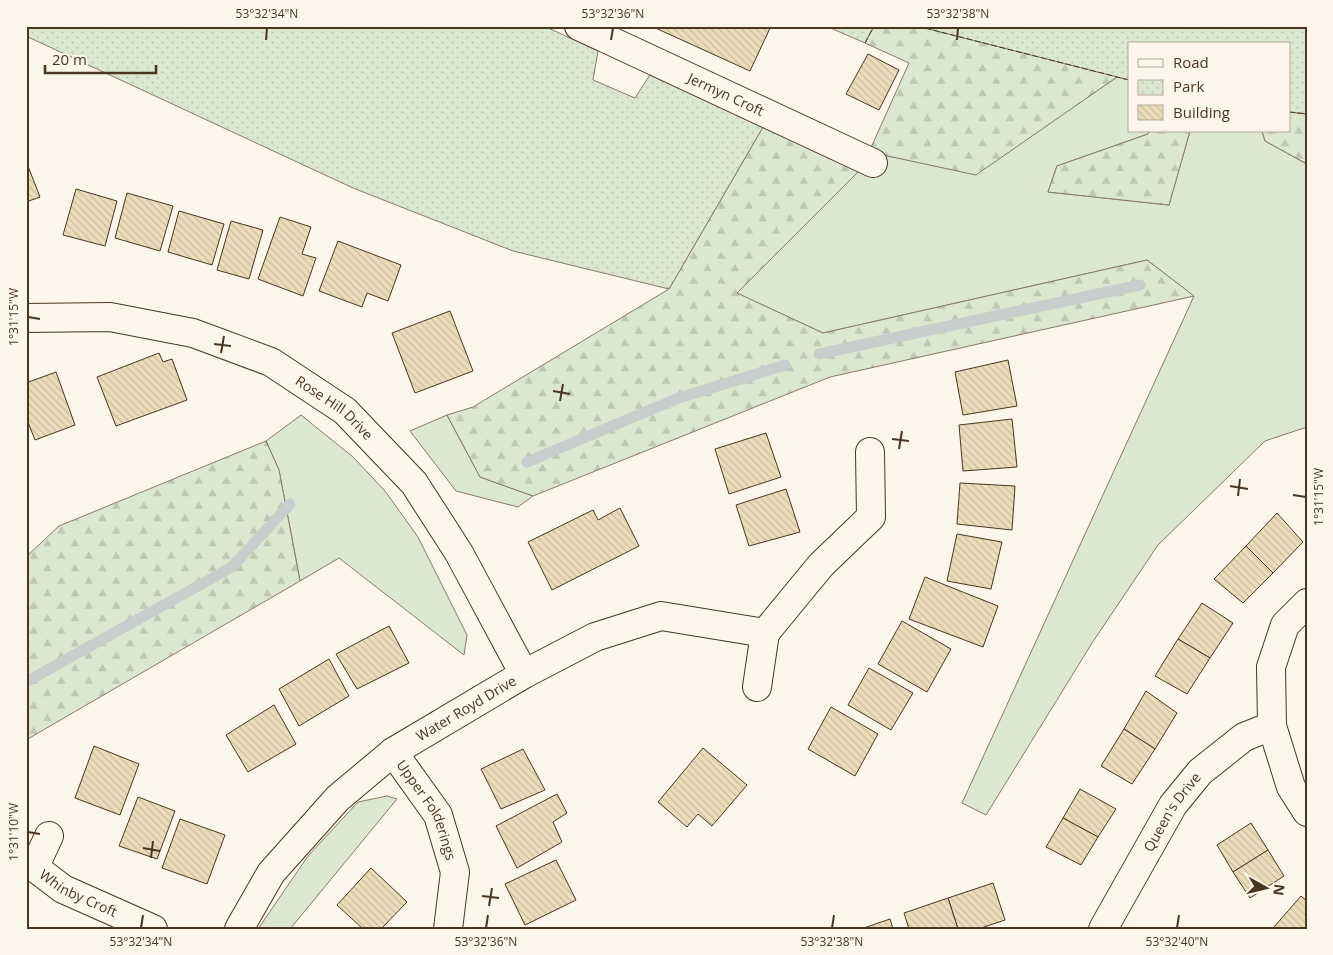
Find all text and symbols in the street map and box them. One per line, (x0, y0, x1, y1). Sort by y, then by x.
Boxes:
text: 53°32'34"N (236, 5, 298, 22)
text: 53°32'36"N (582, 5, 644, 22)
text: 53°32'38"N (927, 5, 989, 22)
scale bar (45, 42, 156, 74)
legend (1128, 42, 1290, 132)
text: 20 m (52, 49, 87, 69)
text: Road (1173, 52, 1209, 72)
street label: Jermyn Croft (683, 67, 767, 120)
text: Park (1173, 76, 1204, 96)
text: Building (1173, 102, 1230, 122)
text: 1°31'15"W (5, 288, 22, 346)
street label: Rose Hill Drive (292, 371, 378, 444)
text: 1°31'15"W (1310, 468, 1327, 526)
street label: Water Royd Drive (412, 671, 520, 745)
street label: Upper Folderings (393, 756, 461, 863)
street label: Queen's Drive (1139, 768, 1205, 855)
text: 1°31'10"W (5, 803, 22, 861)
north arrow (1240, 862, 1290, 912)
street label: Whinby Croft (36, 865, 120, 921)
text: N (1269, 883, 1290, 897)
text: 53°32'34"N (110, 933, 172, 950)
text: 53°32'36"N (455, 933, 517, 950)
text: 53°32'38"N (801, 933, 863, 950)
text: 53°32'40"N (1146, 933, 1208, 950)

